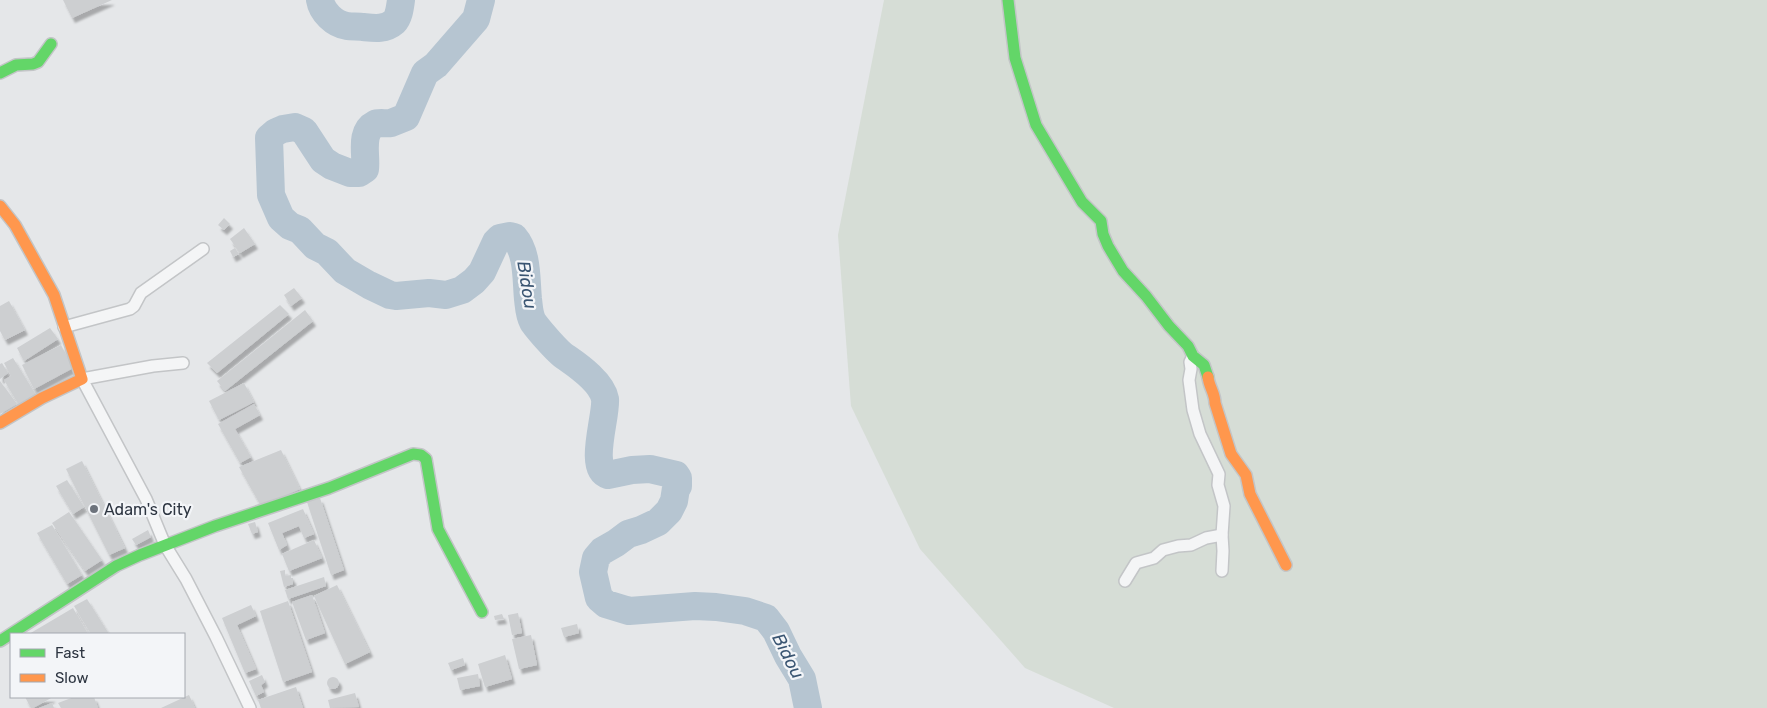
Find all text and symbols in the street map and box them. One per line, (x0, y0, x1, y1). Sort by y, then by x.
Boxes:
water label: Bidou (512, 259, 542, 311)
place label: Adam's City (104, 500, 192, 519)
marker: Adam's City (88, 503, 100, 515)
water label: Bidou (767, 629, 809, 683)
legend (10, 633, 185, 698)
text: Fast (55, 644, 85, 662)
text: Slow (55, 669, 88, 687)

